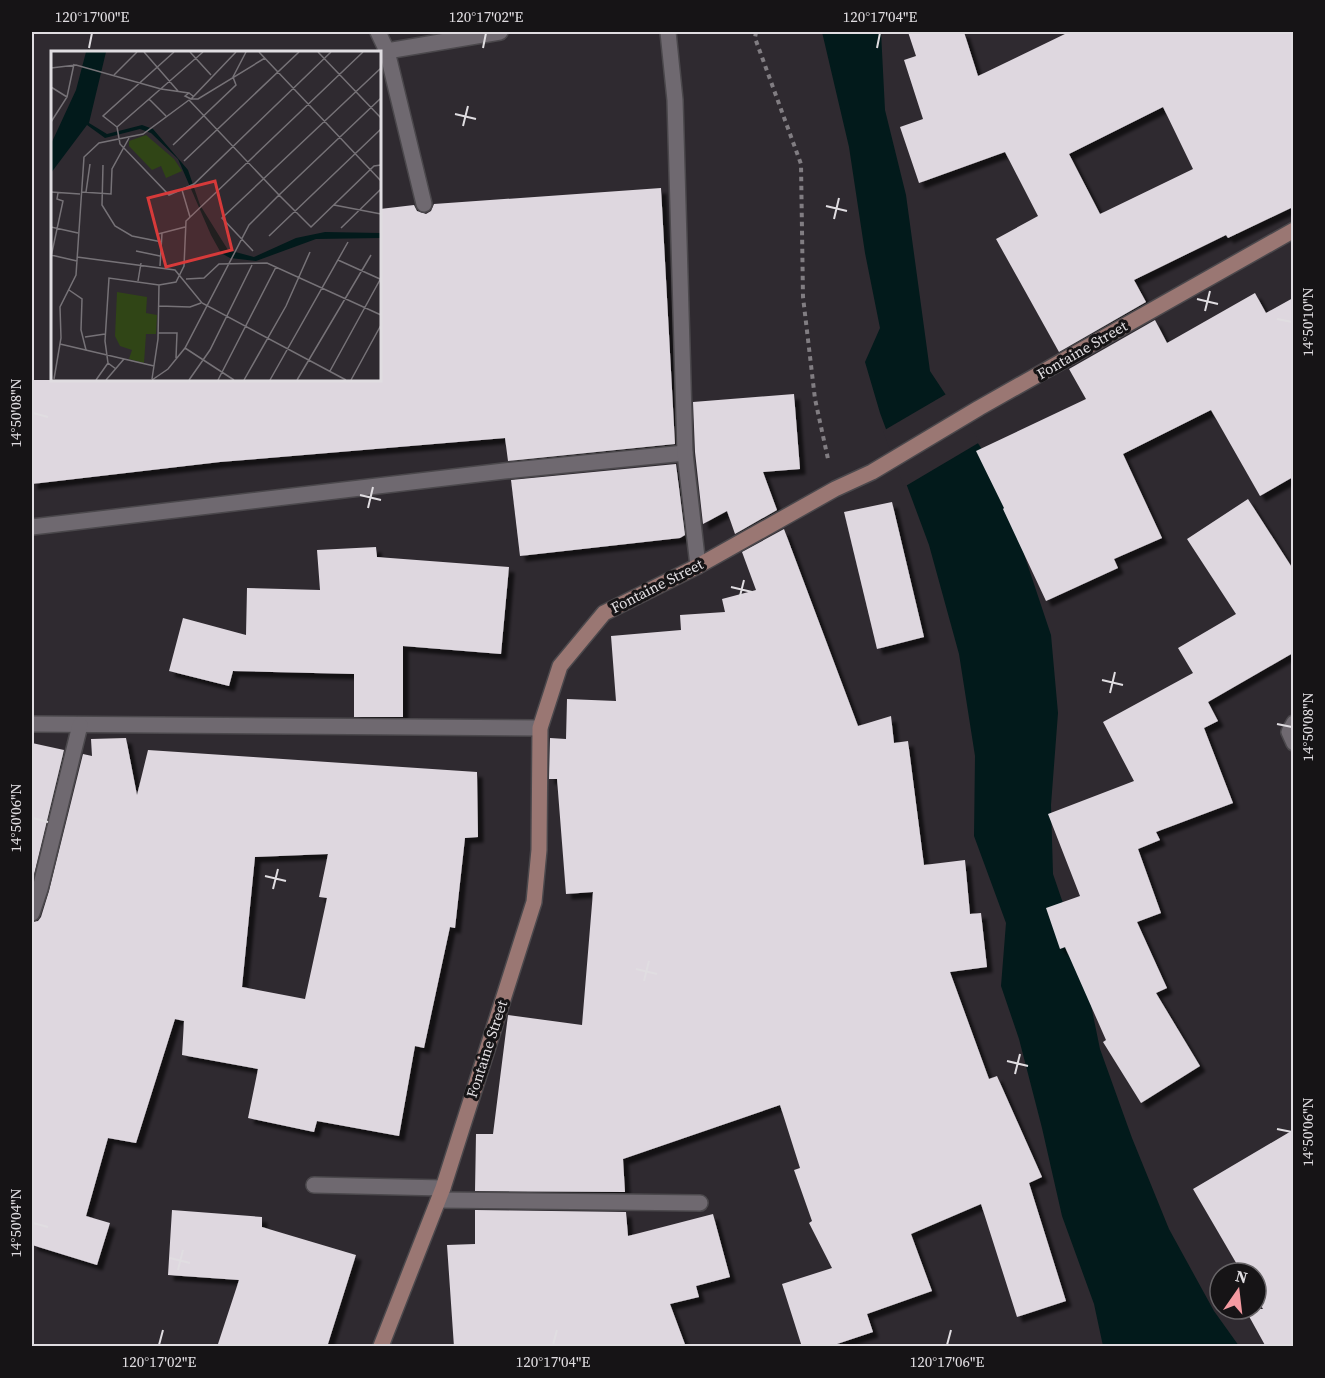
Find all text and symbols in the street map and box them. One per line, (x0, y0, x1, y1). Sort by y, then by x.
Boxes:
text: 120°17'00"E (55, 6, 129, 27)
text: 120°17'02"E (449, 6, 523, 27)
text: 120°17'04"E (843, 6, 917, 27)
inset map (51, 51, 381, 381)
text: 14°50'10"N (1297, 287, 1318, 357)
street label: Fontaine Street (1033, 315, 1131, 384)
text: 14°50'08"N (5, 378, 26, 448)
street label: Fontaine Street (607, 553, 707, 618)
text: 14°50'08"N (1297, 692, 1318, 762)
text: 14°50'06"N (5, 783, 26, 853)
street label: Fontaine Street (461, 997, 512, 1100)
text: 14°50'06"N (1297, 1097, 1318, 1167)
text: 14°50'04"N (5, 1188, 26, 1258)
north arrow (1208, 1261, 1268, 1321)
text: N (1233, 1264, 1250, 1289)
text: 120°17'02"E (122, 1351, 196, 1372)
text: 120°17'04"E (516, 1351, 590, 1372)
text: 120°17'06"E (910, 1351, 984, 1372)

